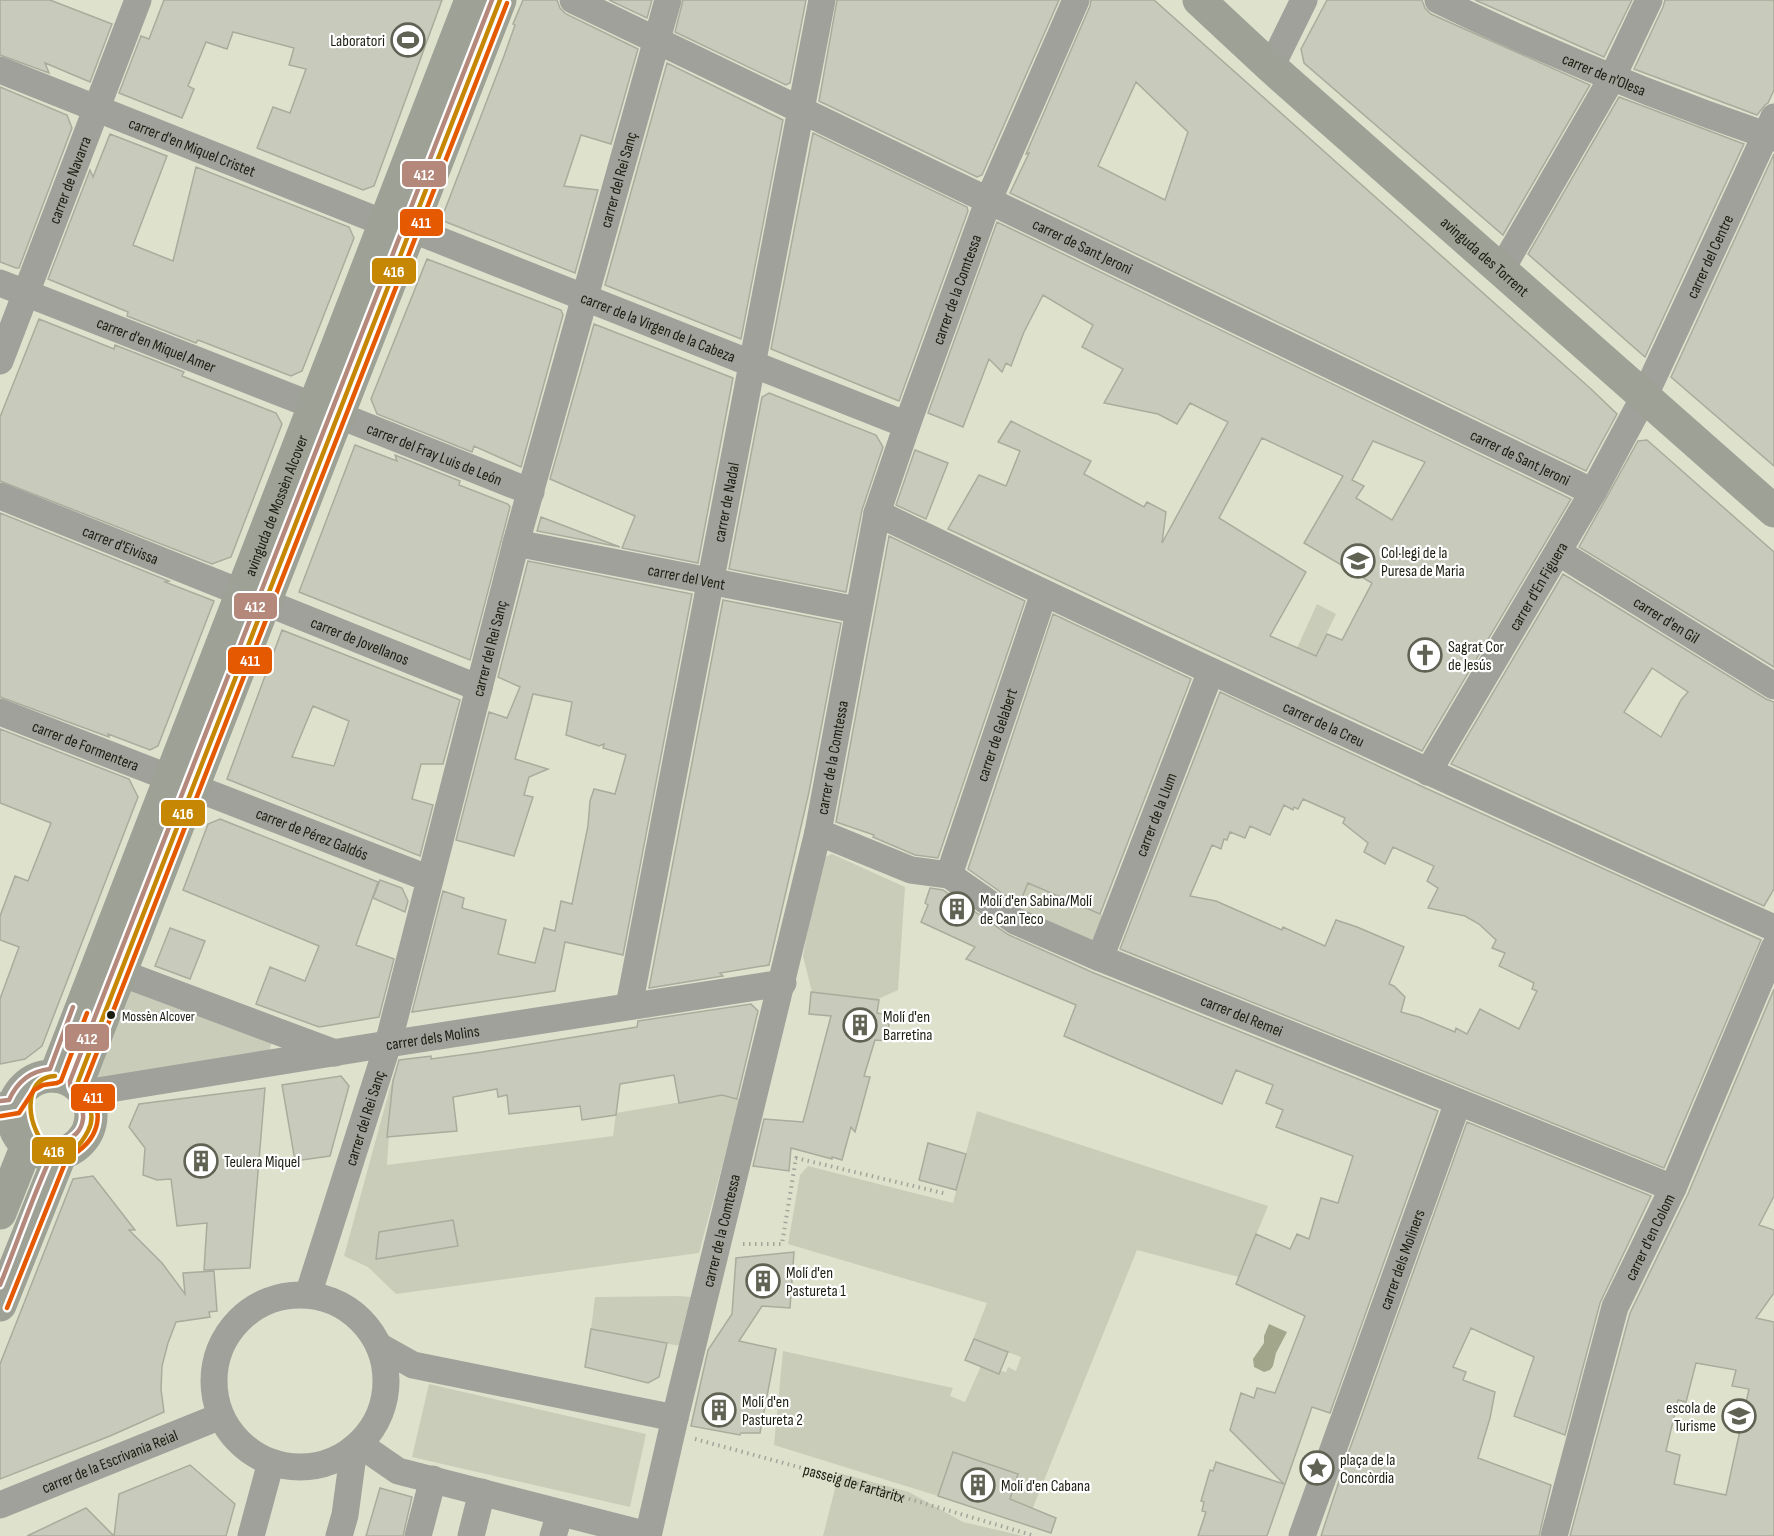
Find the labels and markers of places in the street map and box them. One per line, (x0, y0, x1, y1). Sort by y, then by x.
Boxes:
sports icon: Laboratori (390, 22, 426, 58)
place label: Laboratori (330, 32, 385, 51)
school or university icon: Col·legi de la Puresa de Maria (1340, 543, 1376, 579)
place label: Col·legi de la Puresa de Maria (1381, 544, 1465, 581)
church icon: Sagrat Cor de Jesús (1407, 637, 1443, 673)
place label: Sagrat Cor de Jesús (1448, 638, 1505, 675)
building icon: Molí d'en Sabina/Molí de Can Teco (939, 891, 975, 927)
place label: Molí d'en Sabina/Molí de Can Teco (980, 892, 1092, 929)
building icon: Molí d'en Barretina (842, 1007, 878, 1043)
place label: Mossèn Alcover (122, 1008, 195, 1025)
place label: Molí d'en Barretina (883, 1008, 933, 1045)
marker: Mossèn Alcover (105, 1009, 117, 1021)
building icon: Teulera Miquel (183, 1143, 219, 1179)
place label: Teulera Miquel (224, 1153, 300, 1172)
building icon: Molí d'en Pastureta 1 (745, 1263, 781, 1299)
place label: Molí d'en Pastureta 1 (786, 1264, 846, 1301)
building icon: Molí d'en Pastureta 2 (701, 1392, 737, 1428)
place label: Molí d'en Pastureta 2 (742, 1393, 803, 1430)
school or university icon: escola de Turisme (1721, 1398, 1757, 1434)
place label: escola de Turisme (1666, 1399, 1716, 1436)
place icon: plaça de la Concòrdia (1299, 1450, 1335, 1486)
place label: plaça de la Concòrdia (1340, 1451, 1395, 1488)
building icon: Molí d'en Cabana (960, 1467, 996, 1503)
place label: Molí d'en Cabana (1001, 1477, 1090, 1496)

